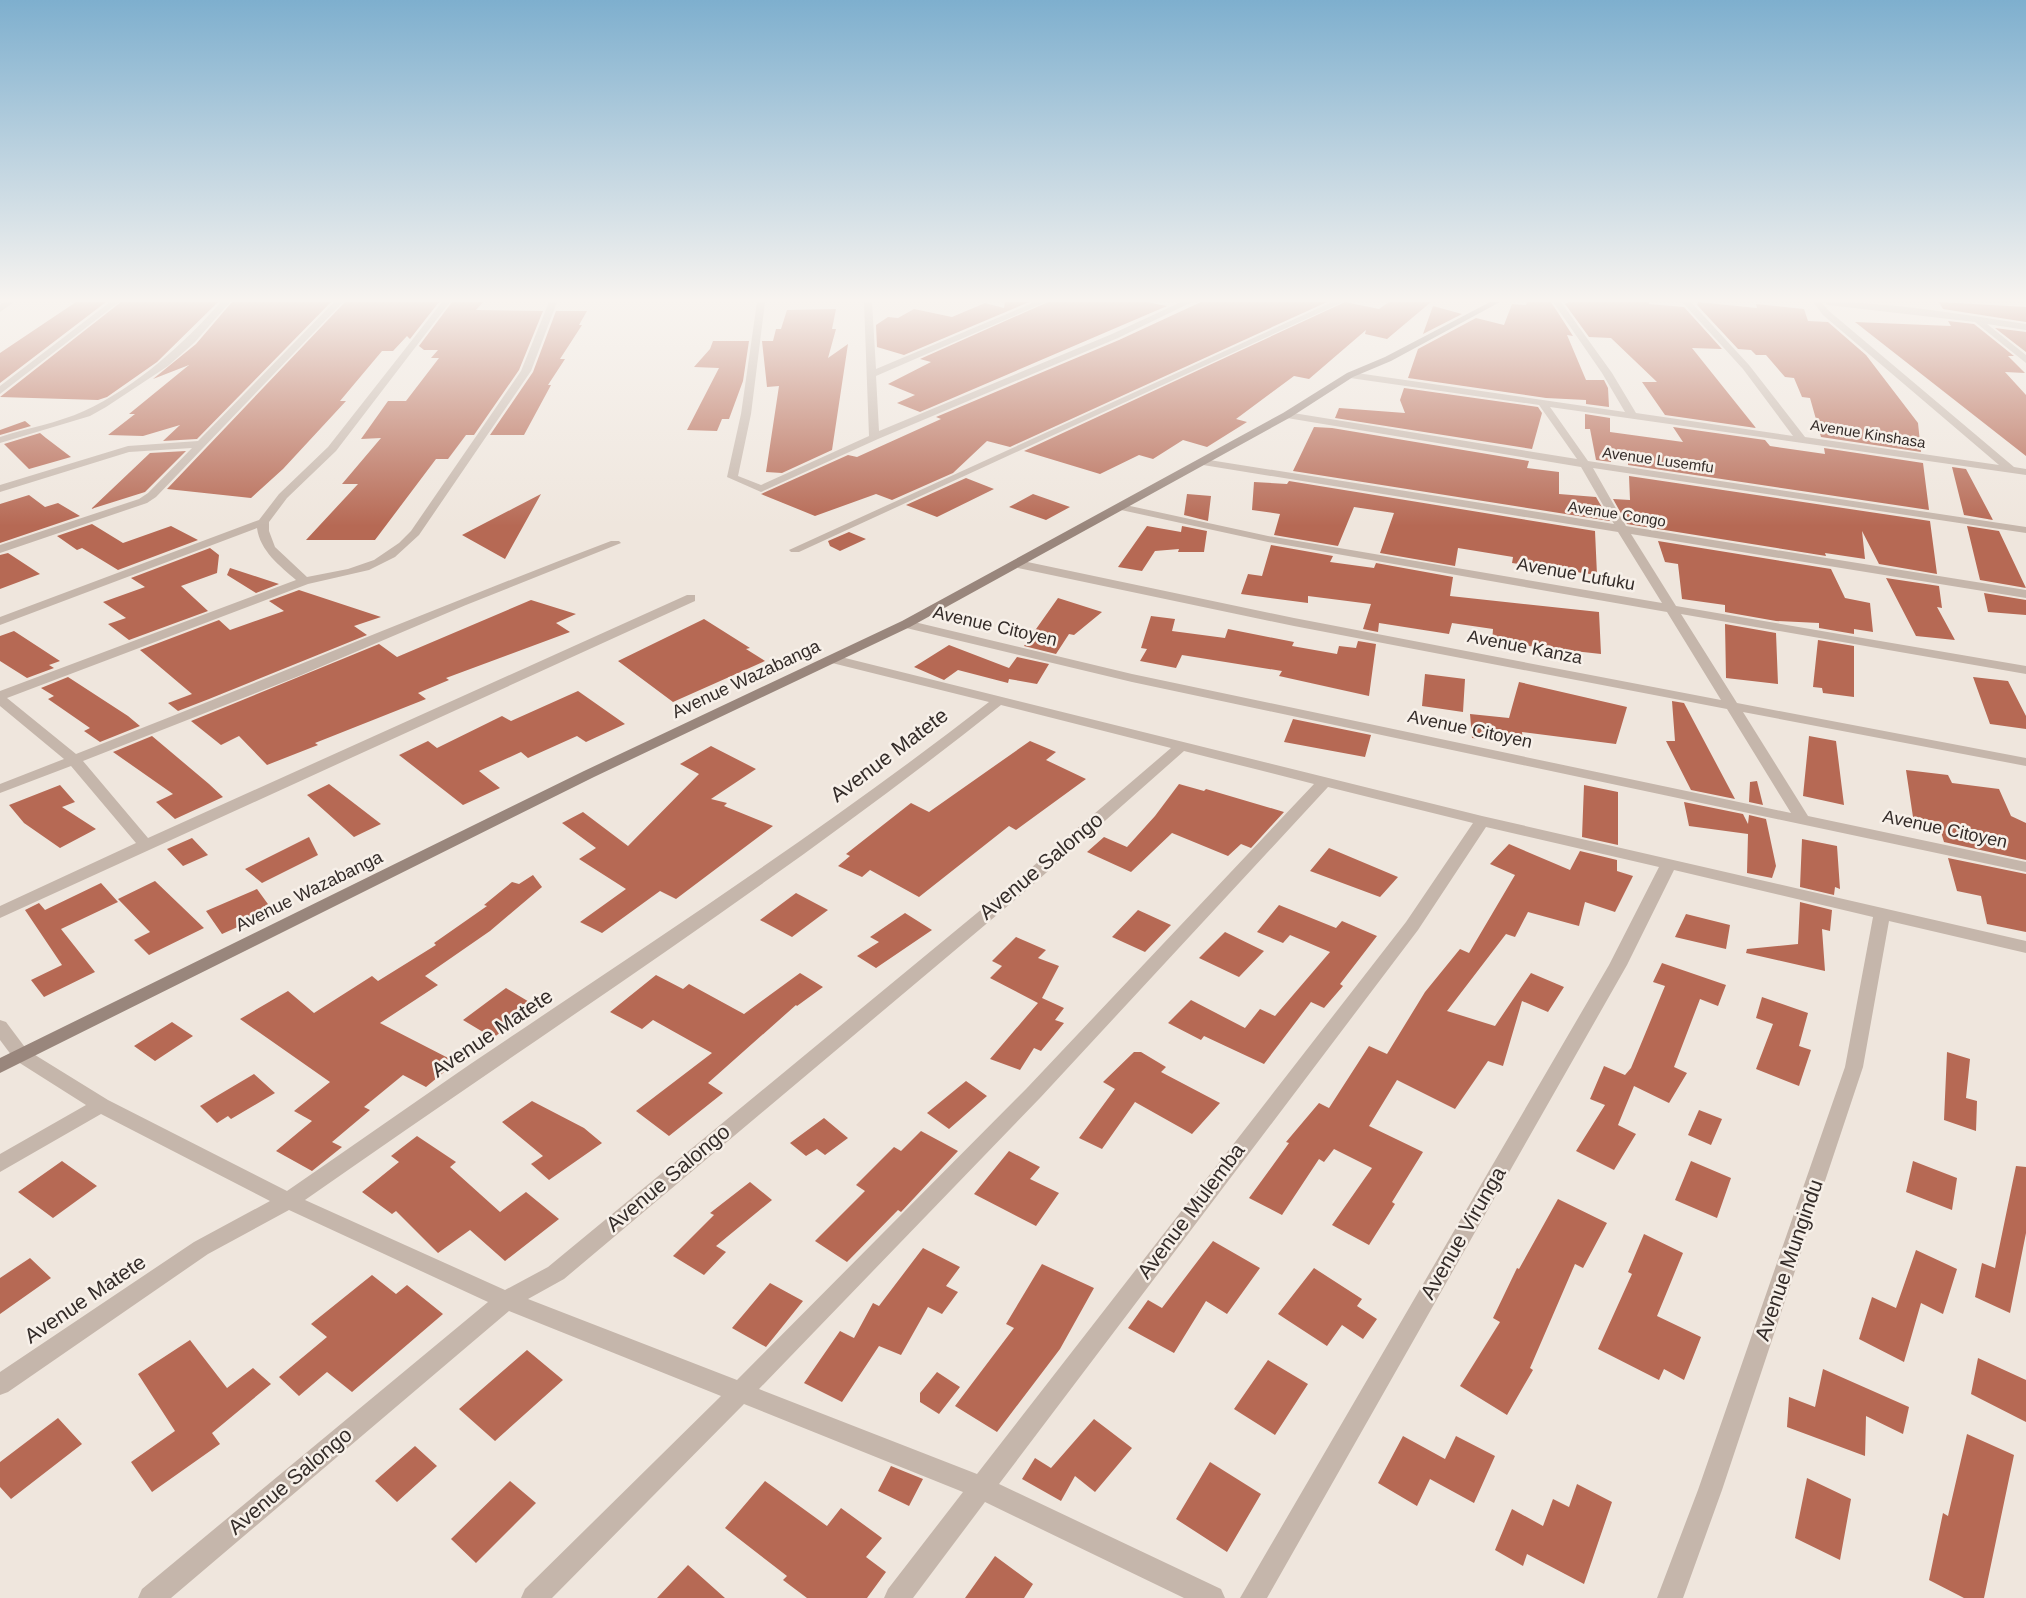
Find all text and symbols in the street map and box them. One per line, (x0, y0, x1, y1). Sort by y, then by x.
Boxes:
street label: Avenue Kinshasa (1809, 416, 1928, 451)
street label: Avenue Lusemfu (1601, 443, 1715, 476)
street label: Avenue Congo (1567, 497, 1667, 530)
street label: Avenue Lufuku (1515, 554, 1637, 594)
street label: Avenue Citoyen (931, 602, 1059, 650)
street label: Avenue Kanza (1466, 626, 1585, 668)
street label: Avenue Wazabanga (669, 635, 824, 722)
street label: Avenue Matete (826, 703, 952, 806)
street label: Avenue Citoyen (1406, 706, 1534, 752)
street label: Avenue Citoyen (1881, 806, 2009, 852)
street label: Avenue Salongo (974, 807, 1107, 924)
street label: Avenue Wazabanga (232, 846, 387, 935)
street label: Avenue Matete (427, 984, 557, 1082)
street label: Avenue Salongo (601, 1119, 734, 1236)
street label: Avenue Mulemba (1132, 1138, 1249, 1283)
street label: Avenue Virunga (1415, 1162, 1510, 1303)
street label: Avenue Mungindu (1750, 1176, 1827, 1343)
street label: Avenue Matete (20, 1250, 150, 1348)
street label: Avenue Salongo (223, 1422, 356, 1539)

